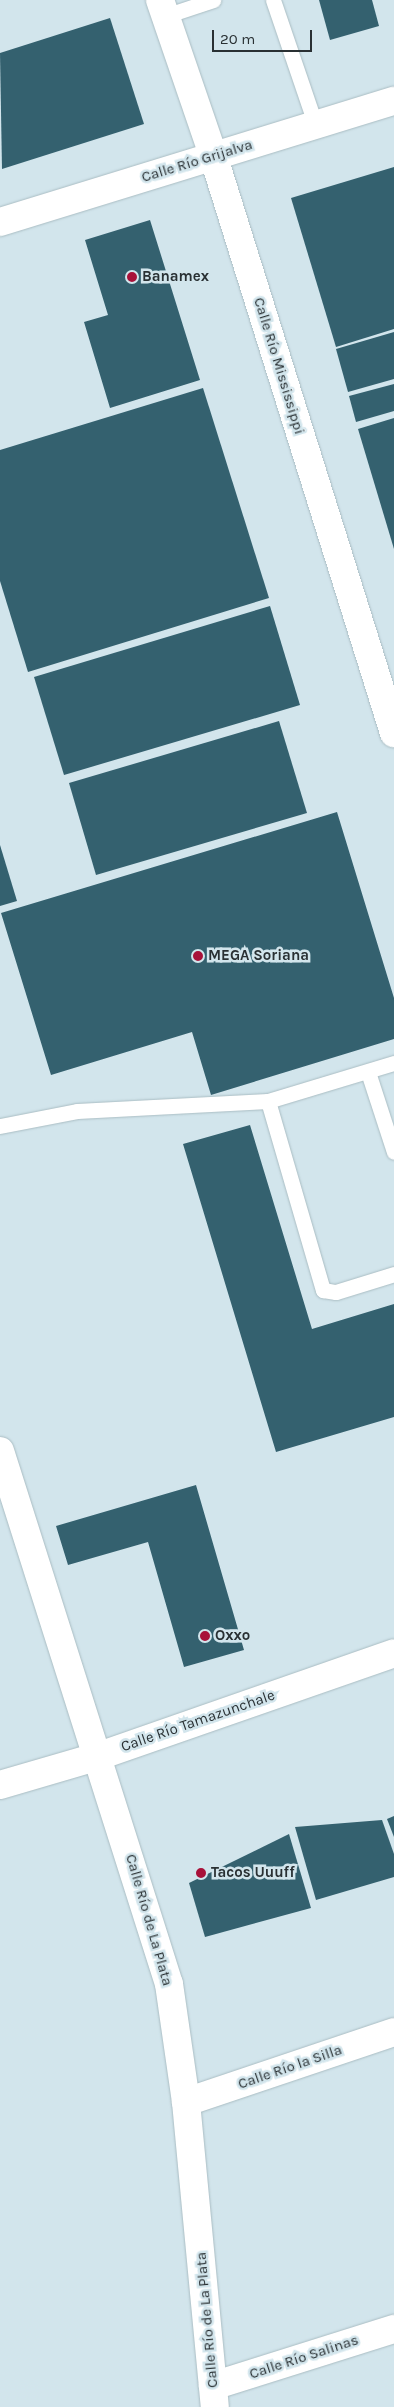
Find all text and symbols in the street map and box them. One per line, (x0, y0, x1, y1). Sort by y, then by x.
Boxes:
scale bar (214, 20, 314, 52)
text: 20 m (220, 30, 255, 48)
street label: Calle Río Grijalva (139, 136, 255, 186)
place label: Banamex (142, 268, 209, 286)
marker: Banamex (126, 271, 138, 283)
street label: Calle Río Mississippi (250, 295, 308, 437)
place label: MEGA Soriana (208, 947, 309, 965)
marker: MEGA Soriana (192, 950, 204, 962)
place label: Oxxo (215, 1627, 250, 1645)
marker: Oxxo (199, 1630, 211, 1642)
street label: Calle Río Tamazunchale (119, 1686, 277, 1756)
street label: Calle Río de La Plata (122, 1852, 176, 1988)
place label: Tacos Uuuff (211, 1864, 295, 1882)
marker: Tacos Uuuff (195, 1867, 207, 1879)
street label: Calle Río la Silla (236, 2041, 344, 2093)
street label: Calle Río de La Plata (192, 2251, 222, 2389)
street label: Calle Río Salinas (247, 2331, 361, 2383)

